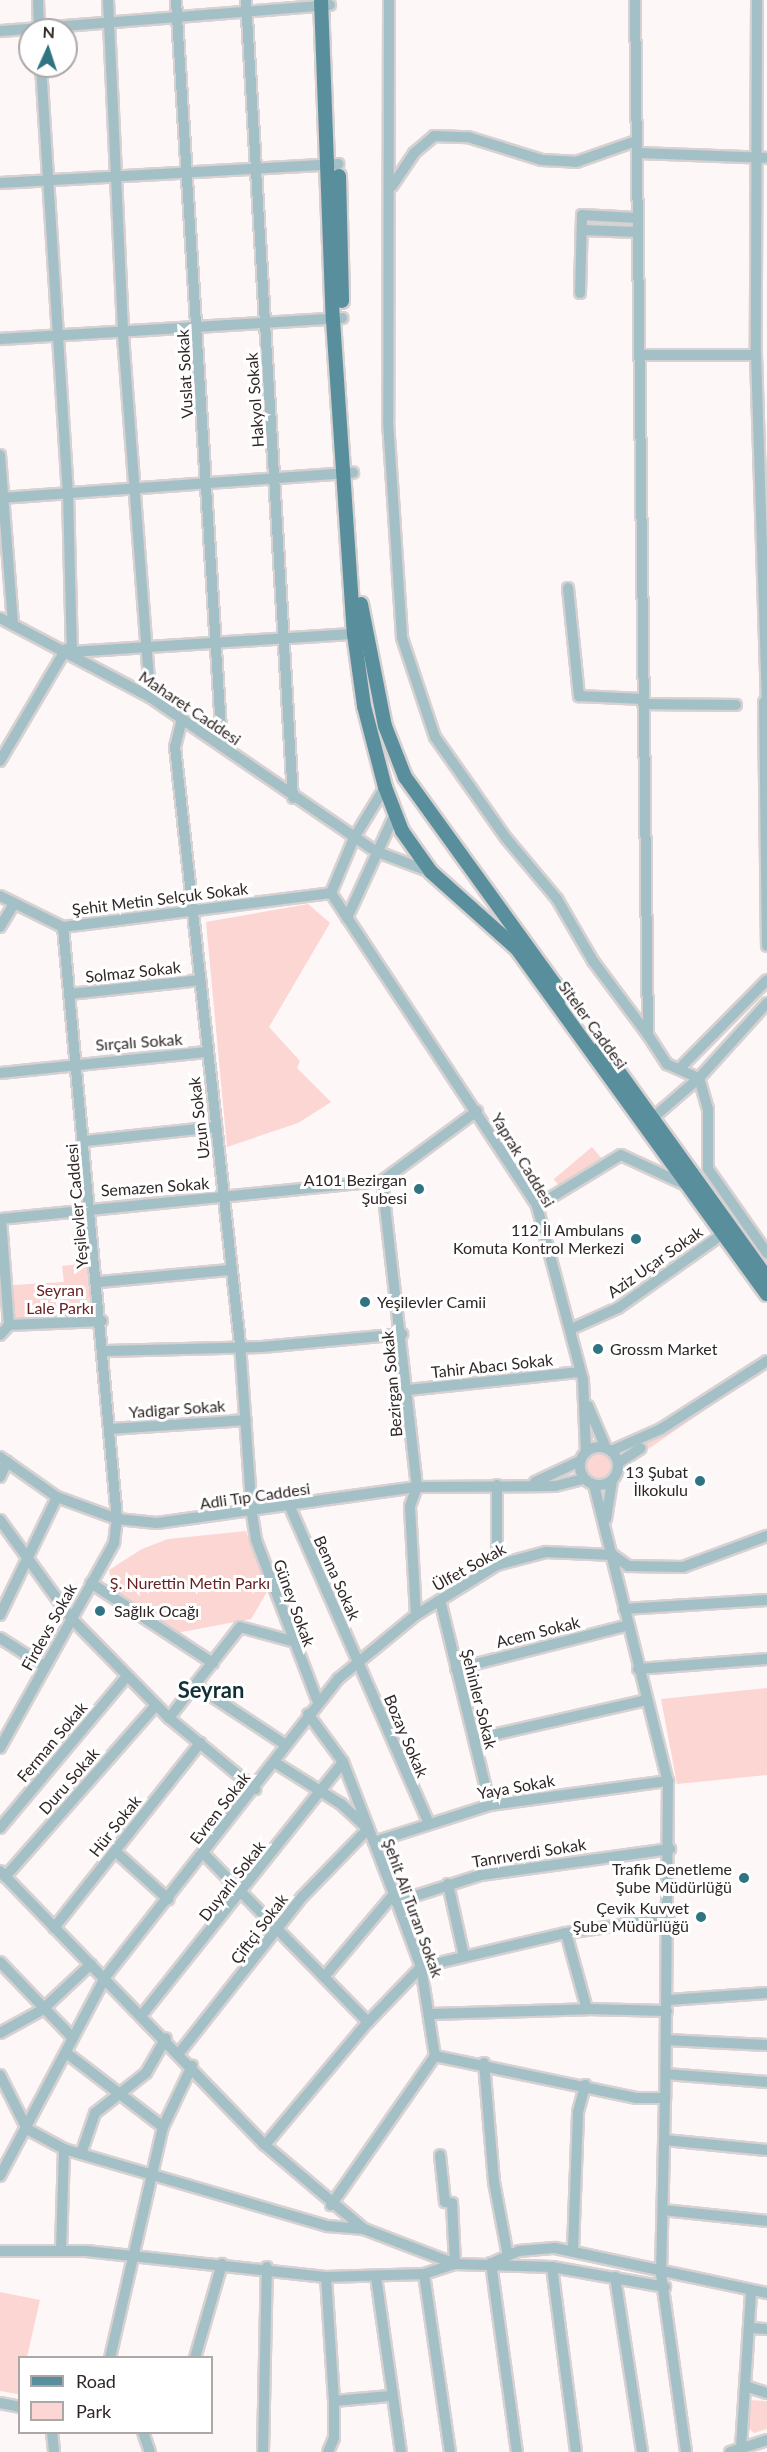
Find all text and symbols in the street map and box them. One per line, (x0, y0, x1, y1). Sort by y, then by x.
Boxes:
north arrow (18, 18, 78, 78)
text: N (42, 22, 56, 41)
street label: Vuslat Sokak (173, 329, 197, 419)
street label: Hakyol Sokak (242, 352, 268, 448)
street label: Maharet Caddesi (135, 667, 245, 749)
street label: Şehit Metin Selçuk Sokak (71, 879, 249, 919)
street label: Solmaz Sokak (84, 957, 182, 987)
street label: Siteler Caddesi (555, 977, 631, 1073)
street label: Sırçalı Sokak (95, 1029, 183, 1055)
street label: Uzun Sokak (184, 1076, 214, 1160)
street label: Yaprak Caddesi (487, 1109, 559, 1211)
street label: Yeşilevler Caddesi (62, 1143, 92, 1269)
place label: A101 Bezirgan Şubesi (304, 1170, 407, 1208)
street label: Semazen Sokak (100, 1174, 210, 1200)
marker: A101 Bezirgan Şubesi (412, 1182, 426, 1196)
place label: 112 İl Ambulans Komuta Kontrol Merkezi (453, 1220, 624, 1258)
street label: Aziz Uçar Sokak (604, 1222, 706, 1302)
marker: 112 İl Ambulans Komuta Kontrol Merkezi (629, 1232, 643, 1246)
park label: Seyran Lale Parkı (26, 1280, 94, 1318)
place label: Yeşilevler Camii (377, 1292, 486, 1312)
marker: Yeşilevler Camii (358, 1295, 372, 1309)
street label: Bezirgan Sokak (378, 1330, 406, 1438)
place label: Grossm Market (610, 1339, 717, 1359)
marker: Grossm Market (591, 1342, 605, 1356)
street label: Tahir Abacı Sokak (430, 1350, 554, 1382)
street label: Yadigar Sokak (128, 1396, 226, 1422)
place label: 13 Şubat İlkokulu (625, 1462, 688, 1500)
marker: 13 Şubat İlkokulu (693, 1474, 707, 1488)
street label: Adli Tıp Caddesi (198, 1479, 312, 1513)
street label: Benna Sokak (310, 1533, 364, 1623)
street label: Ülfet Sokak (429, 1539, 509, 1595)
street label: Güney Sokak (269, 1557, 319, 1649)
park label: Ş. Nurettin Metin Parkı (110, 1573, 270, 1593)
street label: Firdevs Sokak (17, 1580, 81, 1674)
place label: Sağlık Ocağı (114, 1601, 199, 1621)
marker: Sağlık Ocağı (91, 1602, 109, 1620)
street label: Acem Sokak (494, 1612, 582, 1652)
street label: Şehinler Sokak (457, 1647, 501, 1751)
district label: Seyran (178, 1677, 244, 1703)
street label: Bozay Sokak (380, 1692, 432, 1780)
street label: Ferman Sokak (13, 1698, 91, 1786)
street label: Duru Sokak (35, 1744, 103, 1818)
street label: Evren Sokak (186, 1768, 254, 1848)
street label: Yaya Sokak (476, 1771, 556, 1803)
street label: Hür Sokak (85, 1791, 145, 1861)
street label: Şehit Ali Turan Sokak (379, 1835, 447, 1981)
street label: Tanrıverdi Sokak (471, 1835, 587, 1871)
street label: Duyarlı Sokak (195, 1837, 269, 1925)
place label: Trafik Denetleme Şube Müdürlüğü (612, 1859, 732, 1897)
marker: Trafik Denetleme Şube Müdürlüğü (737, 1871, 751, 1885)
street label: Çiftçi Sokak (226, 1890, 292, 1968)
place label: Çevik Kuvvet Şube Müdürlüğü (573, 1898, 689, 1936)
marker: Çevik Kuvvet Şube Müdürlüğü (694, 1910, 708, 1924)
legend (18, 2356, 213, 2434)
text: Road (76, 2370, 116, 2392)
text: Park (76, 2400, 111, 2422)

